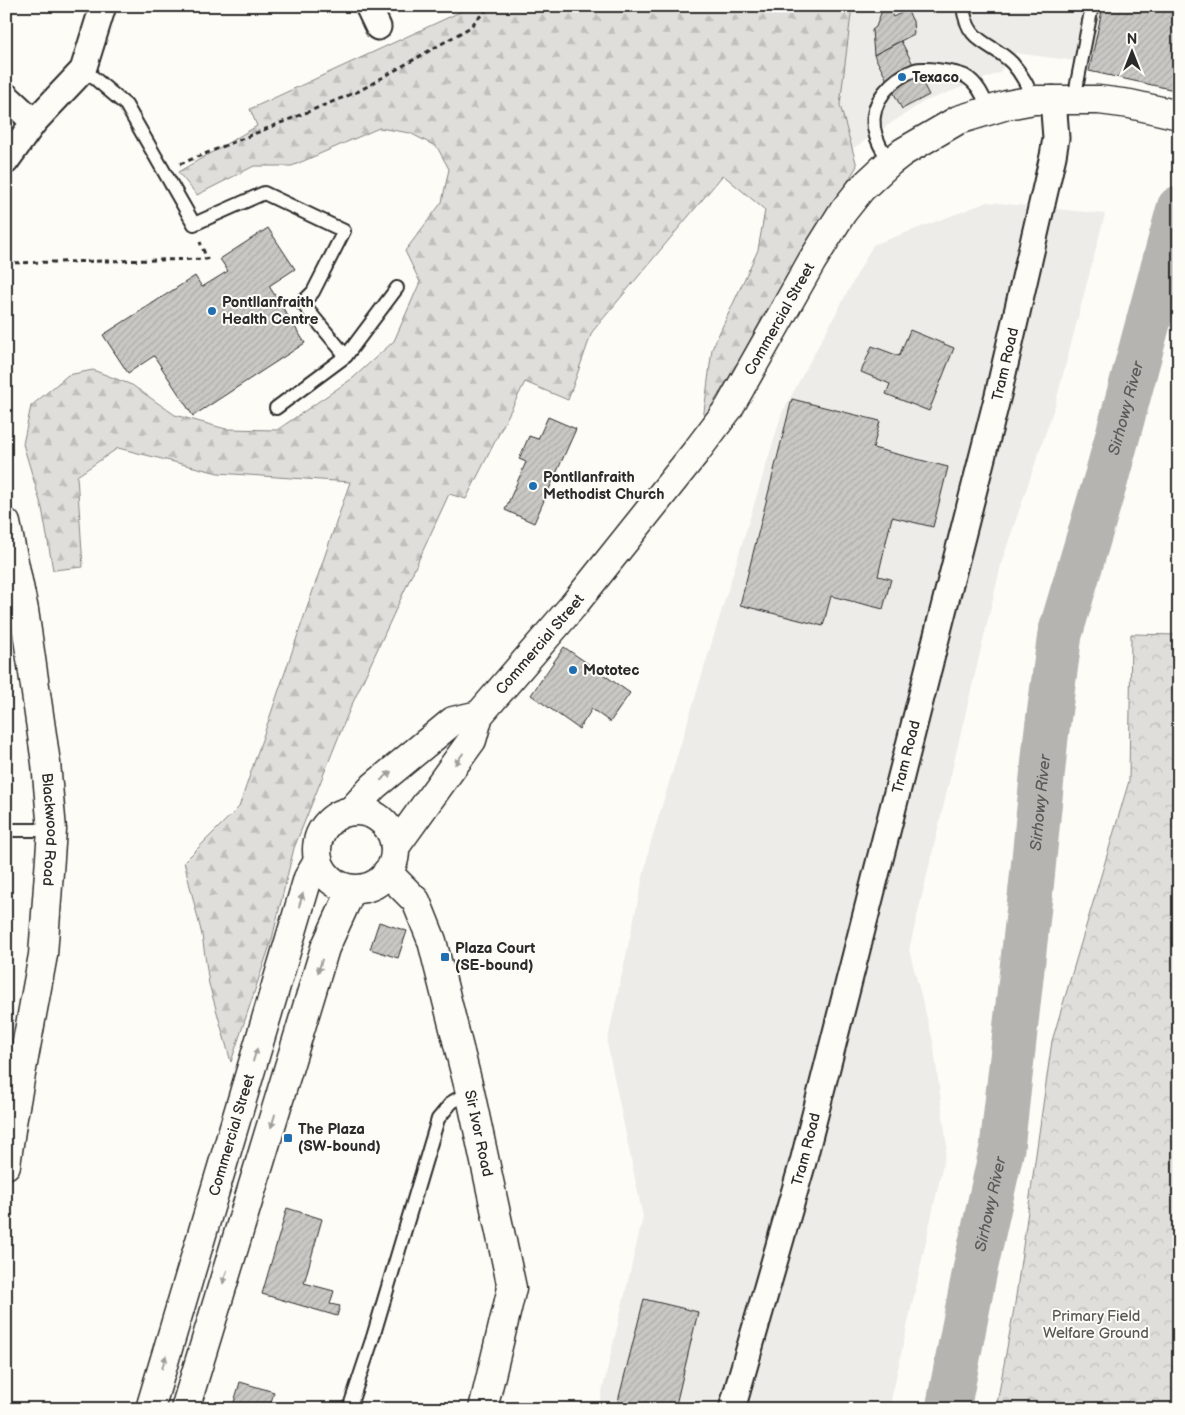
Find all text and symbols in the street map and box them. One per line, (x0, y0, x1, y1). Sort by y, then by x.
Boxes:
north arrow (1108, 28, 1158, 78)
text: N (1127, 31, 1137, 48)
place label: Texaco (912, 68, 960, 87)
marker: Texaco (896, 71, 908, 83)
street label: Commercial Street (740, 259, 819, 379)
place label: Pontllanfraith Health Centre (222, 293, 319, 329)
marker: Pontllanfraith Health Centre (206, 305, 218, 317)
street label: Tram Road (988, 326, 1023, 403)
water label: Sirhowy River (1105, 358, 1149, 457)
place label: Pontllanfraith Methodist Church (543, 468, 664, 504)
marker: Pontllanfraith Methodist Church (527, 480, 539, 492)
street label: Commercial Street (492, 590, 589, 699)
place label: Mototec (583, 661, 639, 680)
marker: Mototec (567, 664, 579, 676)
street label: Tram Road (888, 718, 925, 796)
one-way arrow (454, 752, 464, 765)
water label: Sirhowy River (1027, 753, 1055, 852)
one-way arrow (379, 771, 392, 782)
street label: Blackwood Road (37, 772, 61, 887)
one-way arrow (298, 892, 306, 907)
place label: Plaza Court (SE-bound) (455, 939, 535, 975)
marker: Plaza Court (SE-bound) (439, 951, 451, 963)
one-way arrow (315, 958, 323, 973)
one-way arrow (251, 1048, 259, 1063)
street label: Commercial Street (205, 1071, 259, 1198)
street label: Sir Ivor Road (460, 1088, 497, 1178)
street label: Tram Road (788, 1111, 825, 1188)
one-way arrow (268, 1114, 276, 1129)
place label: The Plaza (SW-bound) (298, 1120, 381, 1156)
marker: The Plaza (SW-bound) (282, 1132, 294, 1144)
water label: Sirhowy River (971, 1154, 1011, 1254)
one-way arrow (221, 1269, 229, 1284)
park label: Primary Field Welfare Ground (1043, 1307, 1149, 1343)
one-way arrow (160, 1354, 168, 1369)

